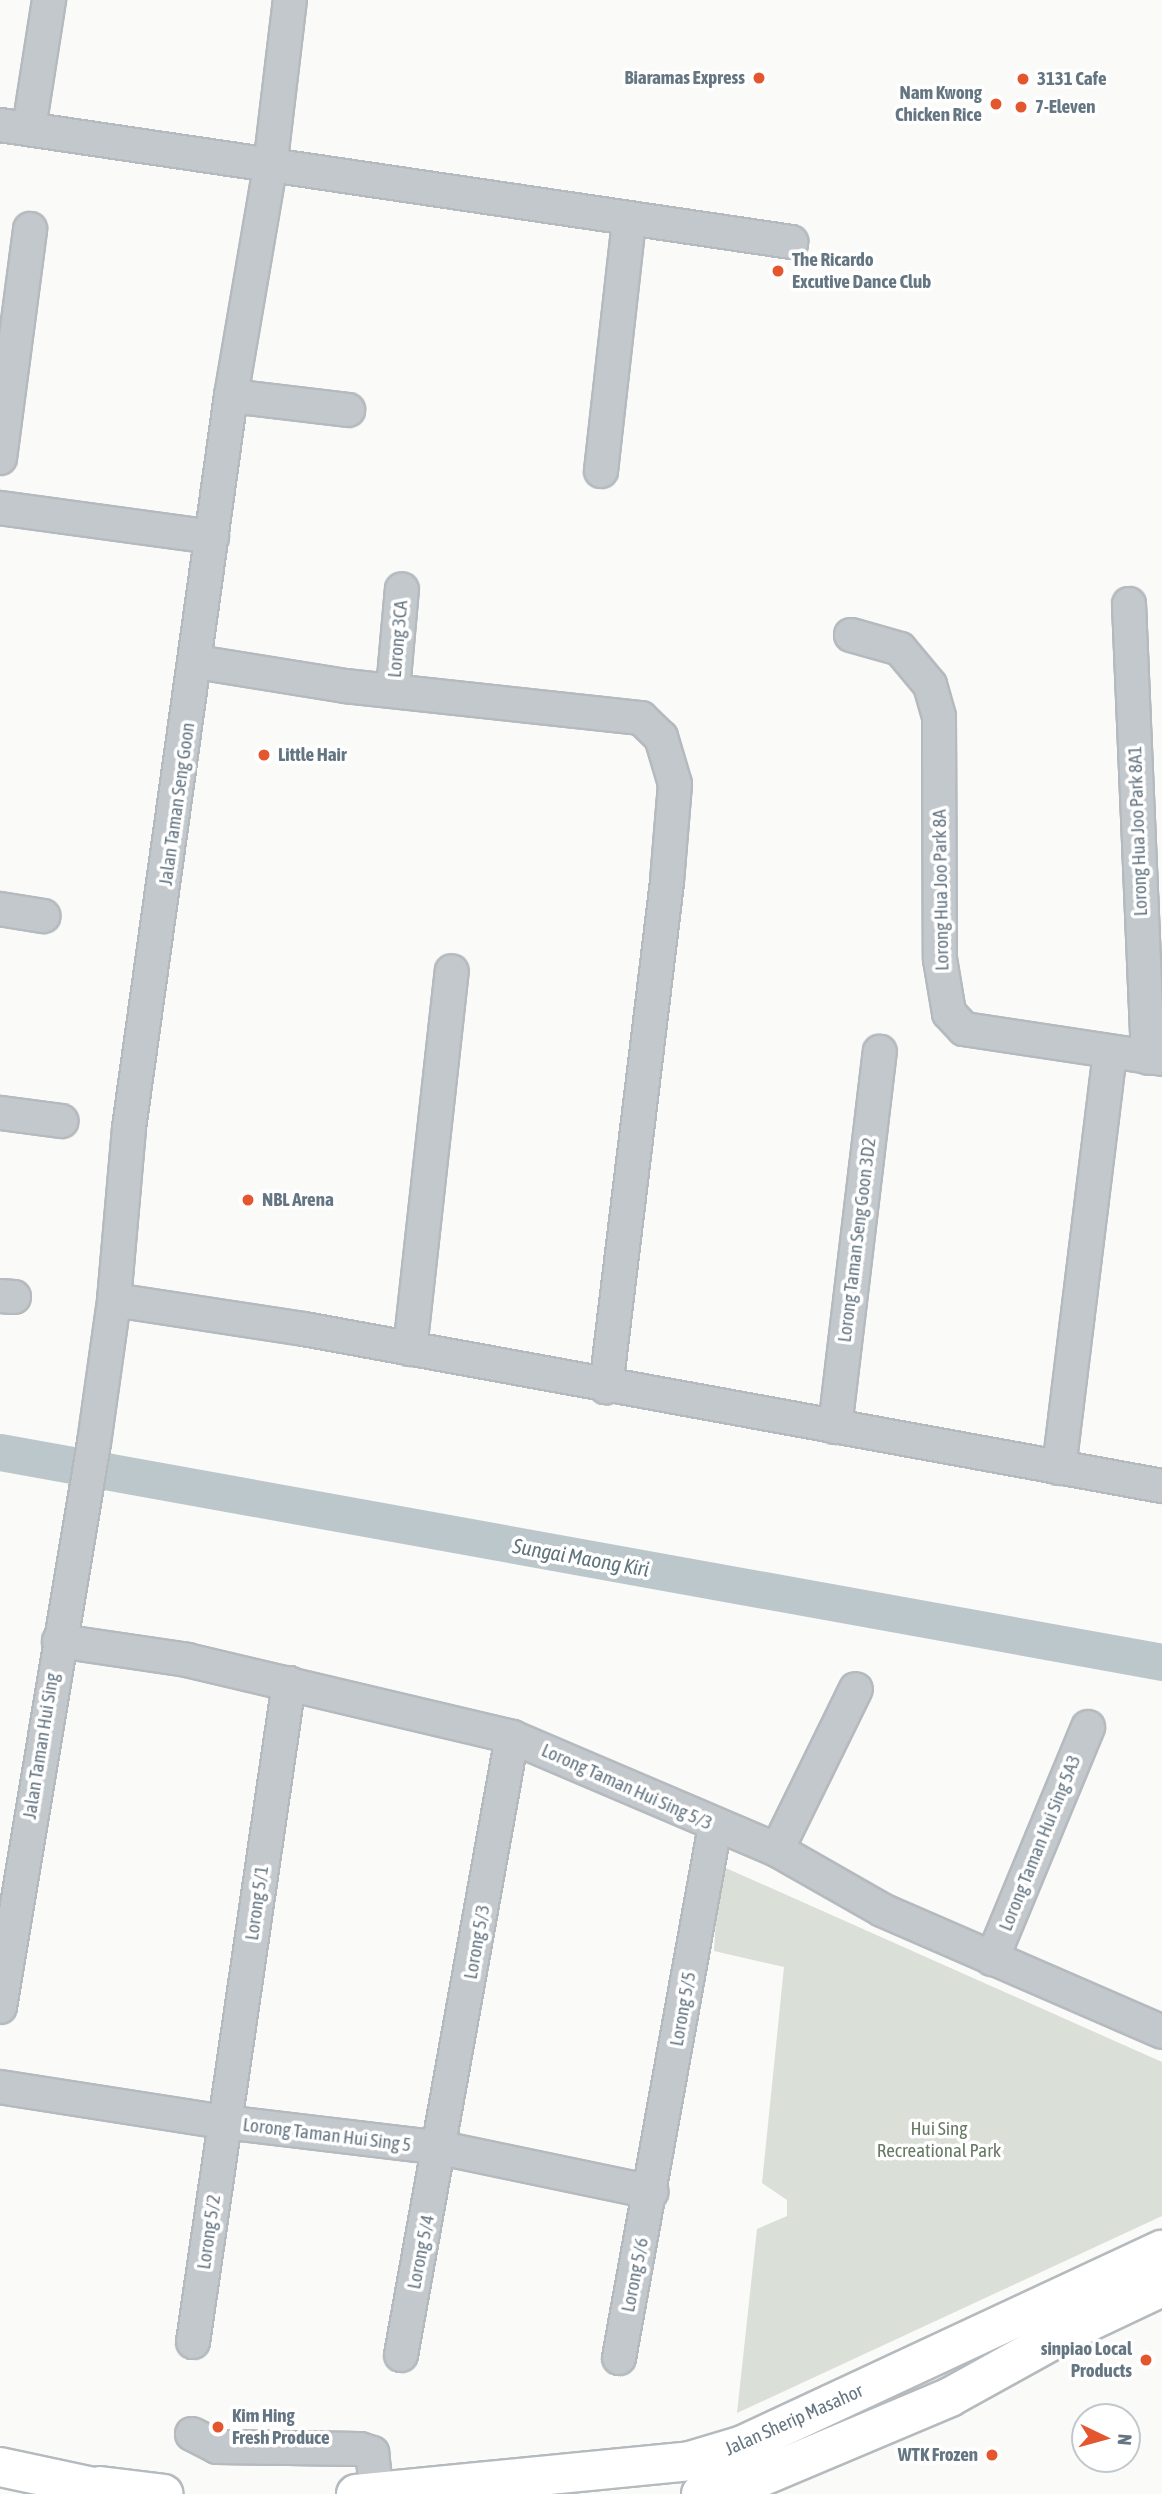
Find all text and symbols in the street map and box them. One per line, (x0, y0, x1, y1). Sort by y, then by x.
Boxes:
place label: Biaramas Express (624, 67, 745, 89)
place label: 3131 Cafe (1037, 68, 1107, 90)
marker: Biaramas Express (751, 70, 767, 86)
marker: 3131 Cafe (1015, 71, 1031, 87)
place label: Nam Kwong Chicken Rice (895, 82, 982, 126)
marker: Nam Kwong Chicken Rice (988, 96, 1004, 112)
place label: 7-Eleven (1035, 96, 1096, 118)
marker: 7-Eleven (1013, 99, 1029, 115)
place label: The Ricardo Excutive Dance Club (792, 249, 931, 293)
marker: The Ricardo Excutive Dance Club (770, 263, 786, 279)
street label: Lorong 3CA (383, 599, 413, 679)
street label: Jalan Taman Seng Goon (154, 721, 200, 887)
place label: Little Hair (278, 744, 347, 766)
street label: Lorong Hua Joo Park 8A1 (1124, 745, 1152, 917)
marker: Little Hair (256, 747, 272, 763)
street label: Lorong Hua Joo Park 8A (928, 809, 954, 971)
street label: Lorong Taman Seng Goon 3D2 (833, 1136, 881, 1344)
place label: NBL Arena (262, 1189, 334, 1211)
marker: NBL Arena (240, 1192, 256, 1208)
water label: Sungai Maong Kiri (511, 1533, 651, 1581)
street label: Jalan Taman Hui Sing (18, 1671, 64, 1821)
street label: Lorong Taman Hui Sing 5/3 (538, 1739, 716, 1835)
street label: Lorong Taman Hui Sing 5A3 (994, 1752, 1086, 1934)
street label: Lorong 5/1 (240, 1864, 274, 1942)
street label: Lorong 5/3 (459, 1903, 495, 1981)
street label: Lorong 5/5 (665, 1970, 701, 2048)
street label: Lorong Taman Hui Sing 5 (242, 2113, 412, 2157)
park label: Hui Sing Recreational Park (877, 2118, 1001, 2162)
street label: Lorong 5/2 (192, 2193, 226, 2271)
street label: Lorong 5/4 (403, 2213, 439, 2291)
street label: Lorong 5/6 (617, 2236, 653, 2314)
place label: sinpiao Local Products (1041, 2338, 1132, 2382)
marker: sinpiao Local Products (1138, 2352, 1154, 2368)
street label: Jalan Sherip Masahor (721, 2379, 867, 2461)
north arrow (1071, 2403, 1141, 2473)
place label: Kim Hing Fresh Produce (232, 2405, 330, 2449)
marker: Kim Hing Fresh Produce (210, 2419, 226, 2435)
text: N (1113, 2433, 1136, 2446)
place label: WTK Frozen (898, 2444, 978, 2466)
marker: WTK Frozen (984, 2447, 1000, 2463)

